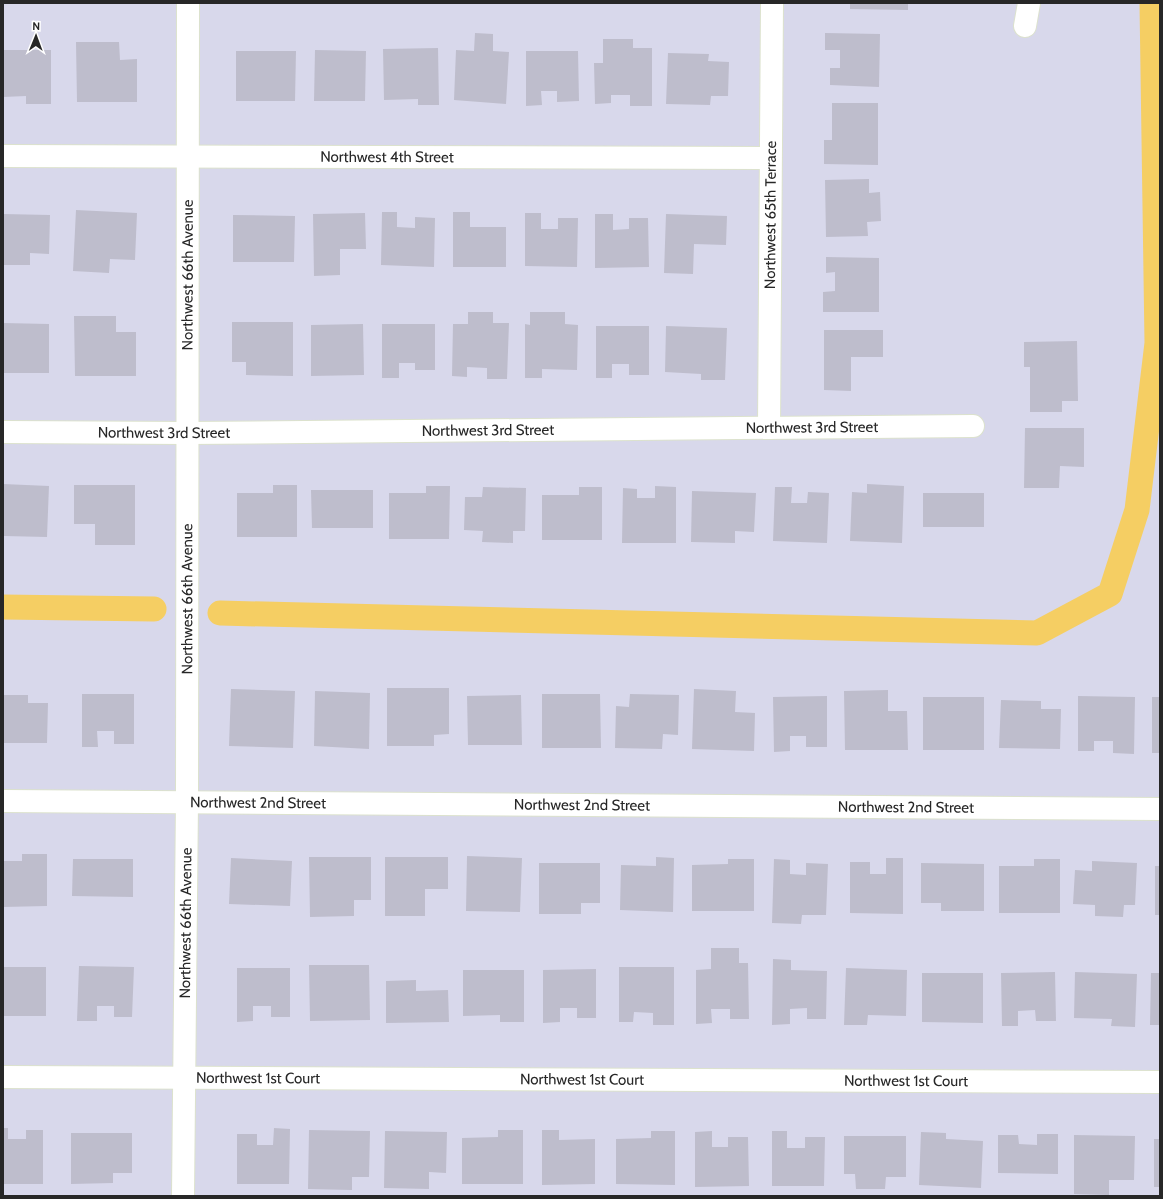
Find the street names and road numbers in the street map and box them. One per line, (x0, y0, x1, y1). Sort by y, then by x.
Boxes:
street label: Northwest 65th Terrace (761, 140, 780, 289)
street label: Northwest 4th Street (320, 148, 454, 166)
street label: Northwest 66th Avenue (179, 199, 197, 350)
street label: Northwest 3rd Street (746, 418, 878, 437)
street label: Northwest 3rd Street (422, 421, 554, 440)
street label: Northwest 3rd Street (98, 424, 230, 442)
street label: Northwest 66th Avenue (178, 523, 196, 674)
street label: Northwest 2nd Street (190, 793, 326, 812)
street label: Northwest 2nd Street (514, 796, 650, 814)
street label: Northwest 2nd Street (838, 798, 974, 817)
street label: Northwest 66th Avenue (176, 847, 196, 999)
street label: Northwest 1st Court (196, 1069, 320, 1087)
street label: Northwest 1st Court (520, 1070, 644, 1089)
street label: Northwest 1st Court (844, 1072, 968, 1090)

